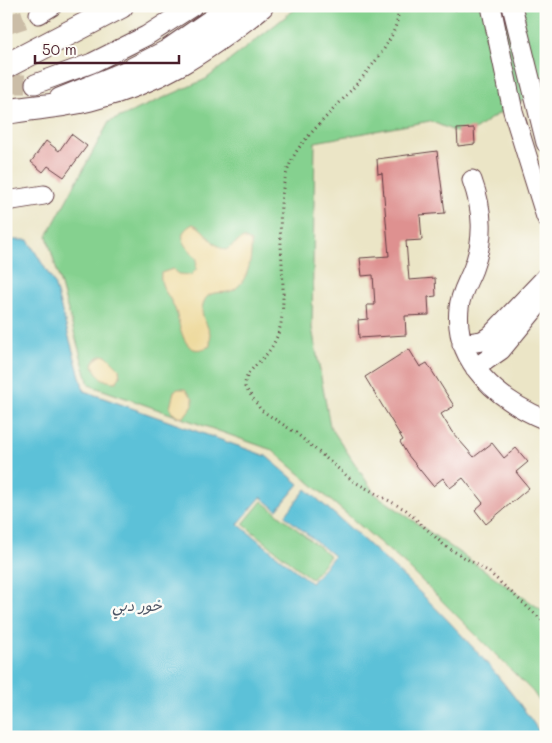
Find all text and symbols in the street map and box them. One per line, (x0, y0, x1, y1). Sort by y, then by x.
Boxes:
scale bar (35, 32, 179, 64)
text: 50 m (42, 39, 77, 59)
water label: خور دبي (112, 595, 163, 619)

